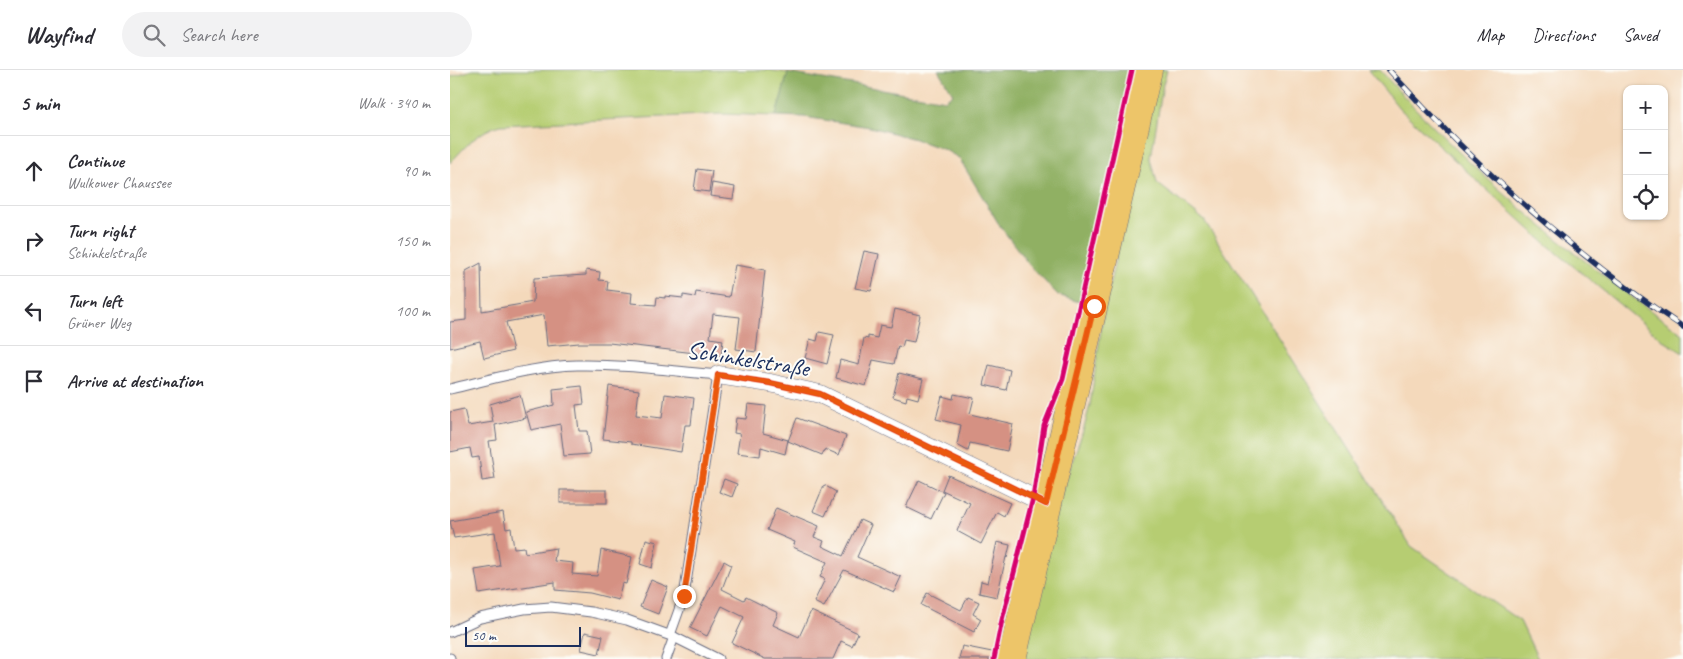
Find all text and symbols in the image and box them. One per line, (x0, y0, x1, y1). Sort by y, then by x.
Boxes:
search box (122, 12, 472, 57)
text: Wayfind (25, 20, 92, 50)
icon: search (140, 21, 168, 49)
text: Search here (180, 23, 258, 47)
text: Map (1477, 24, 1504, 46)
text: Directions (1532, 24, 1595, 46)
text: Saved (1623, 24, 1658, 46)
map controls (1623, 85, 1668, 220)
button: + (1623, 85, 1668, 130)
text: 5 min (20, 90, 60, 116)
text: Walk · 340 m (358, 93, 430, 113)
button: − (1623, 130, 1668, 175)
text: Continue (67, 149, 124, 173)
icon: ahead (20, 157, 48, 185)
text: 90 m (403, 161, 430, 181)
text: Wulkower Chaussee (67, 173, 171, 193)
button: locate (1623, 175, 1668, 220)
text: Turn right (67, 219, 134, 243)
icon: right (20, 227, 48, 255)
text: 150 m (396, 231, 430, 251)
text: Schinkelstraße (67, 243, 146, 263)
text: Turn left (67, 289, 122, 313)
route start (1083, 295, 1106, 318)
icon: left (20, 297, 48, 325)
text: 100 m (396, 301, 430, 321)
text: Grüner Weg (67, 313, 131, 333)
street label: Schinkelstraße (684, 334, 813, 385)
icon: arrive (20, 367, 48, 395)
text: Arrive at destination (67, 369, 203, 393)
route end (673, 585, 696, 608)
scale bar (465, 624, 581, 647)
text: 50 m (472, 627, 496, 644)

